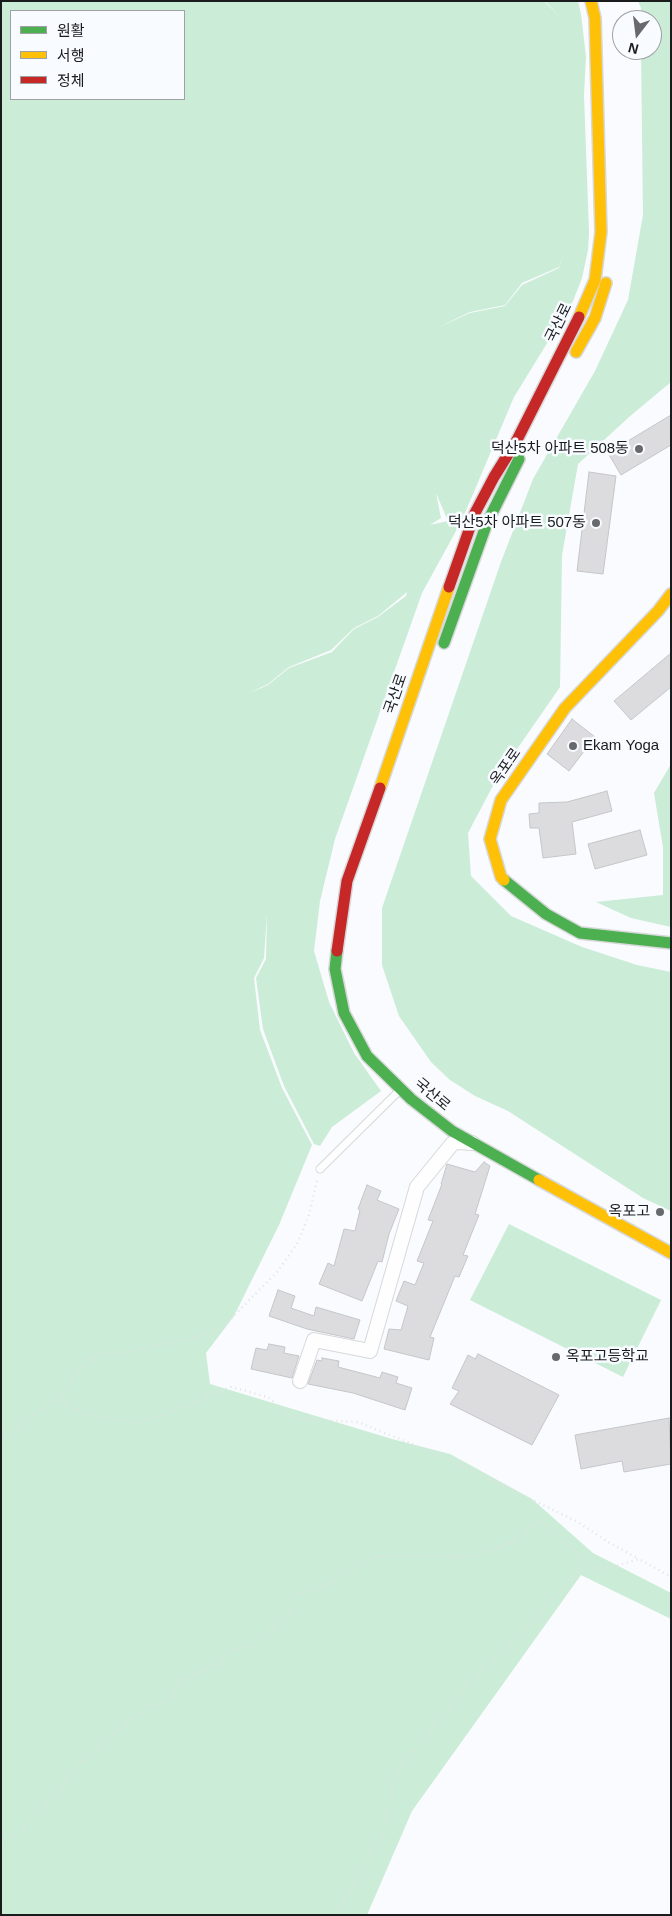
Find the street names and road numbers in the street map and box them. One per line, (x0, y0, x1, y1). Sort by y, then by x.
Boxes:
street label: 국산로 (542, 300, 576, 346)
street label: 국산로 (381, 671, 411, 717)
street label: 옥포로 (487, 745, 525, 789)
street label: 국산로 (410, 1075, 454, 1115)

